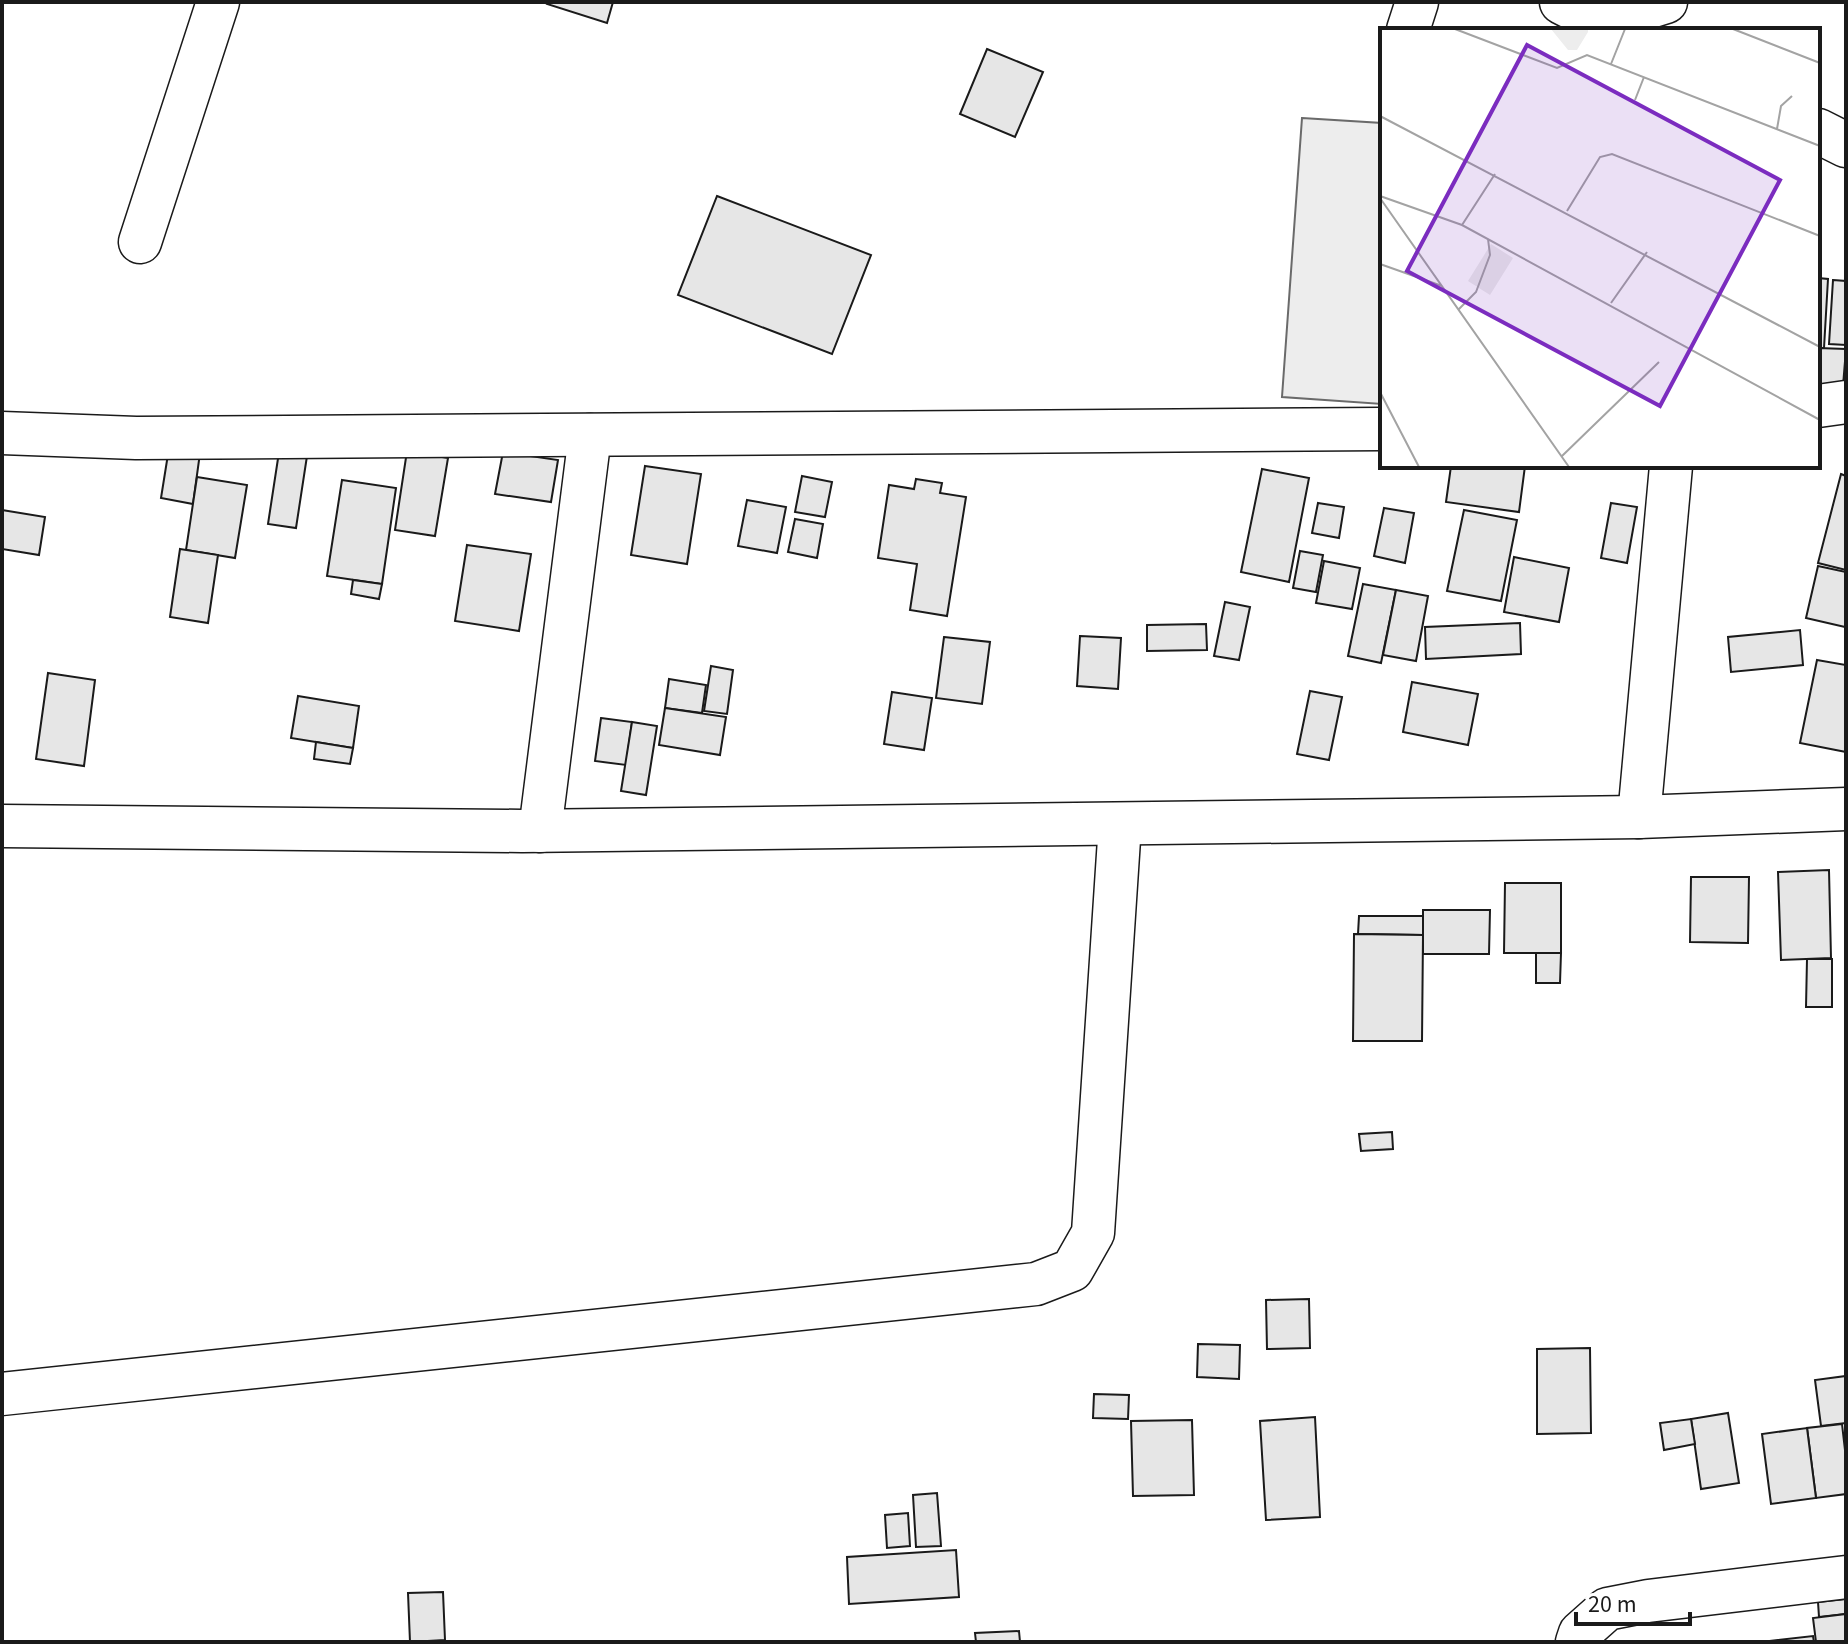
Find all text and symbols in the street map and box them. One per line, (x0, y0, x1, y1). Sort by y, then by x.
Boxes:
inset map (1380, 28, 1820, 468)
scale bar (1576, 1576, 1690, 1626)
text: 20 m (1588, 1587, 1637, 1622)

